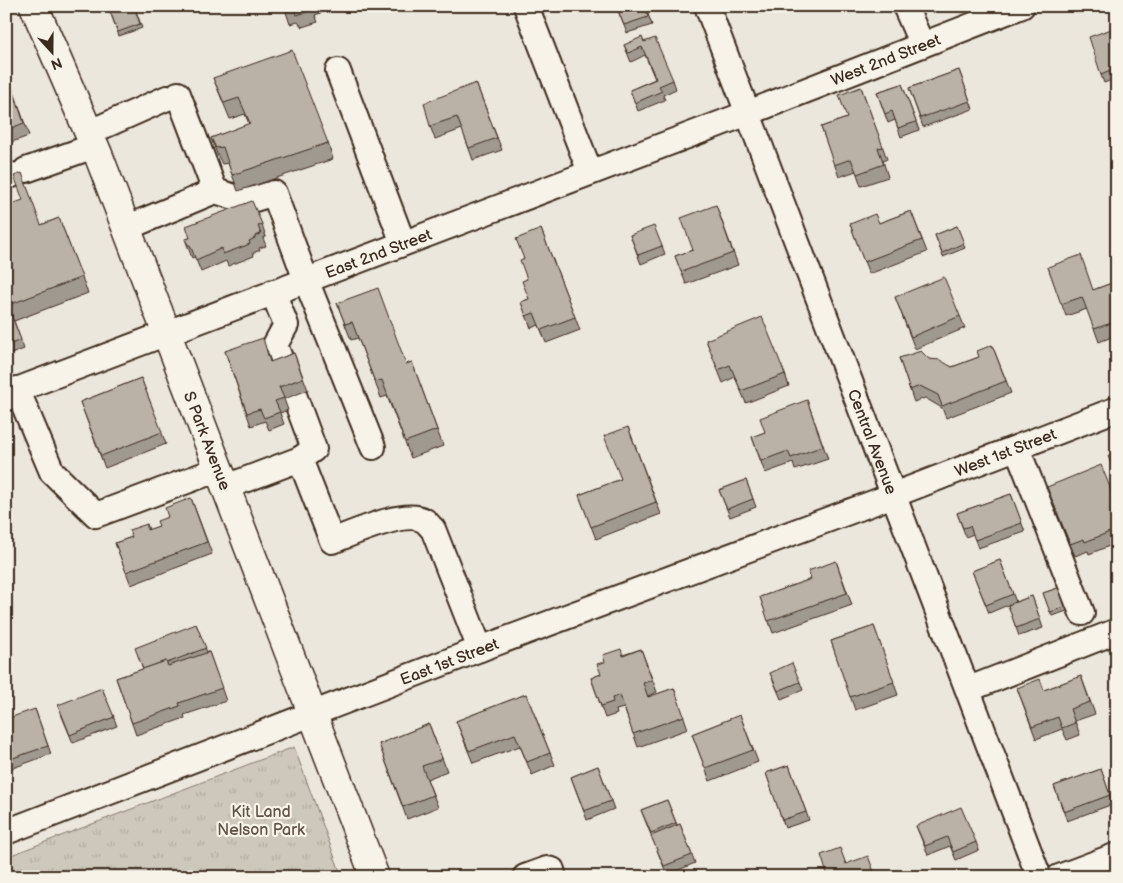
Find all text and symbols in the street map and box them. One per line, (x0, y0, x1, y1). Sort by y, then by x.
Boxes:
north arrow (28, 28, 78, 78)
street label: West 2nd Street (829, 31, 944, 91)
text: N (49, 54, 64, 73)
street label: East 2nd Street (323, 226, 435, 283)
street label: Central Avenue (843, 387, 900, 498)
street label: S Park Avenue (179, 389, 234, 494)
street label: West 1st Street (952, 425, 1059, 482)
street label: East 1st Street (398, 635, 502, 690)
park label: Kit Land Nelson Park (217, 803, 305, 840)

